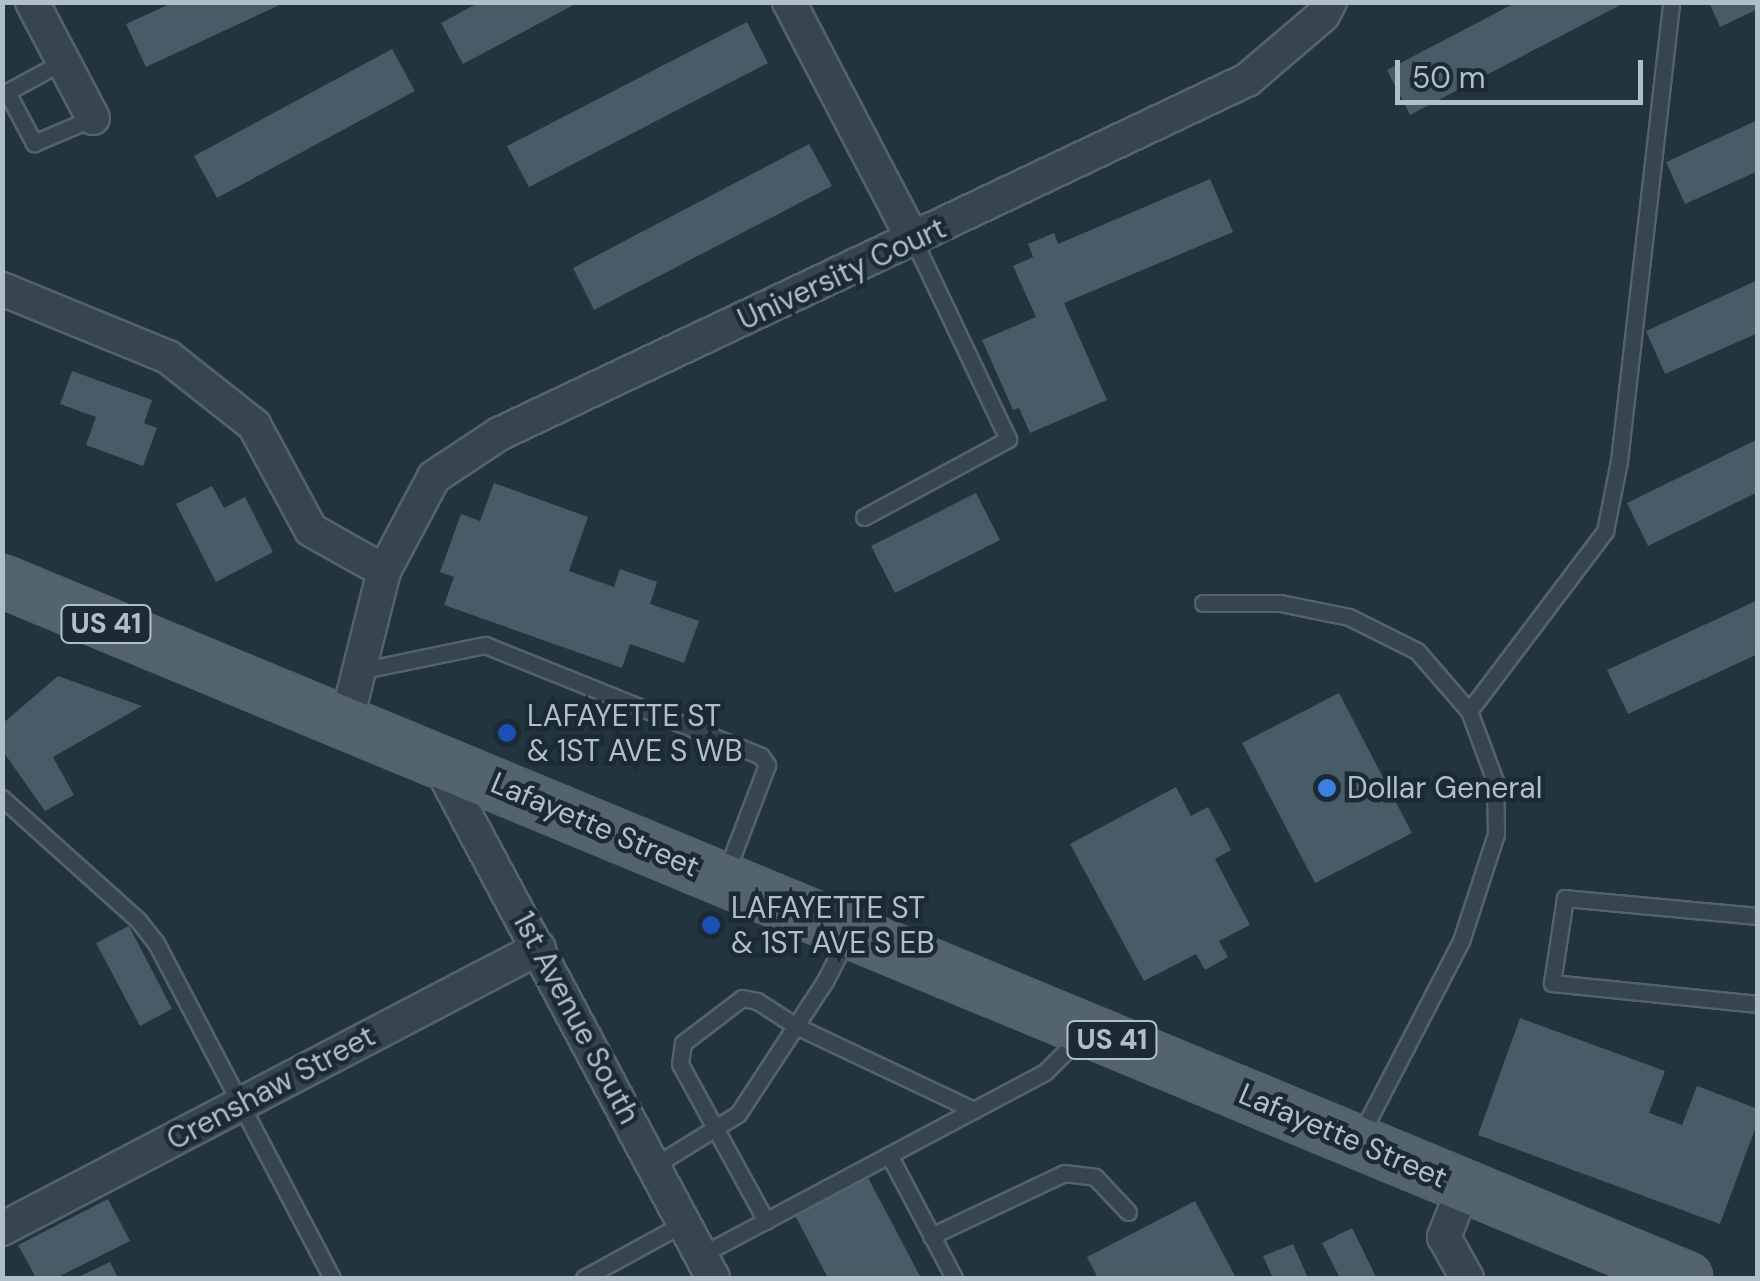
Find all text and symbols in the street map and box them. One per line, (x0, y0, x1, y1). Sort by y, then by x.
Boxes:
scale bar (1400, 40, 1648, 102)
text: 50 m (1412, 58, 1486, 97)
street label: University Court (732, 210, 952, 338)
road number: US 41 (58, 601, 154, 647)
place label: LAFAYETTE ST & 1ST AVE S WB (527, 698, 743, 768)
marker: LAFAYETTE ST & 1ST AVE S WB (496, 722, 518, 744)
street label: Lafayette Street (486, 765, 704, 885)
place label: Dollar General (1347, 770, 1542, 806)
marker: Dollar General (1316, 777, 1338, 799)
place label: LAFAYETTE ST & 1ST AVE S EB (731, 890, 934, 960)
street label: 1st Avenue South (505, 906, 647, 1130)
marker: LAFAYETTE ST & 1ST AVE S EB (700, 914, 722, 936)
road number: US 41 (1064, 1017, 1160, 1063)
street label: Crenshaw Street (161, 1018, 381, 1158)
street label: Lafayette Street (1234, 1076, 1452, 1196)

